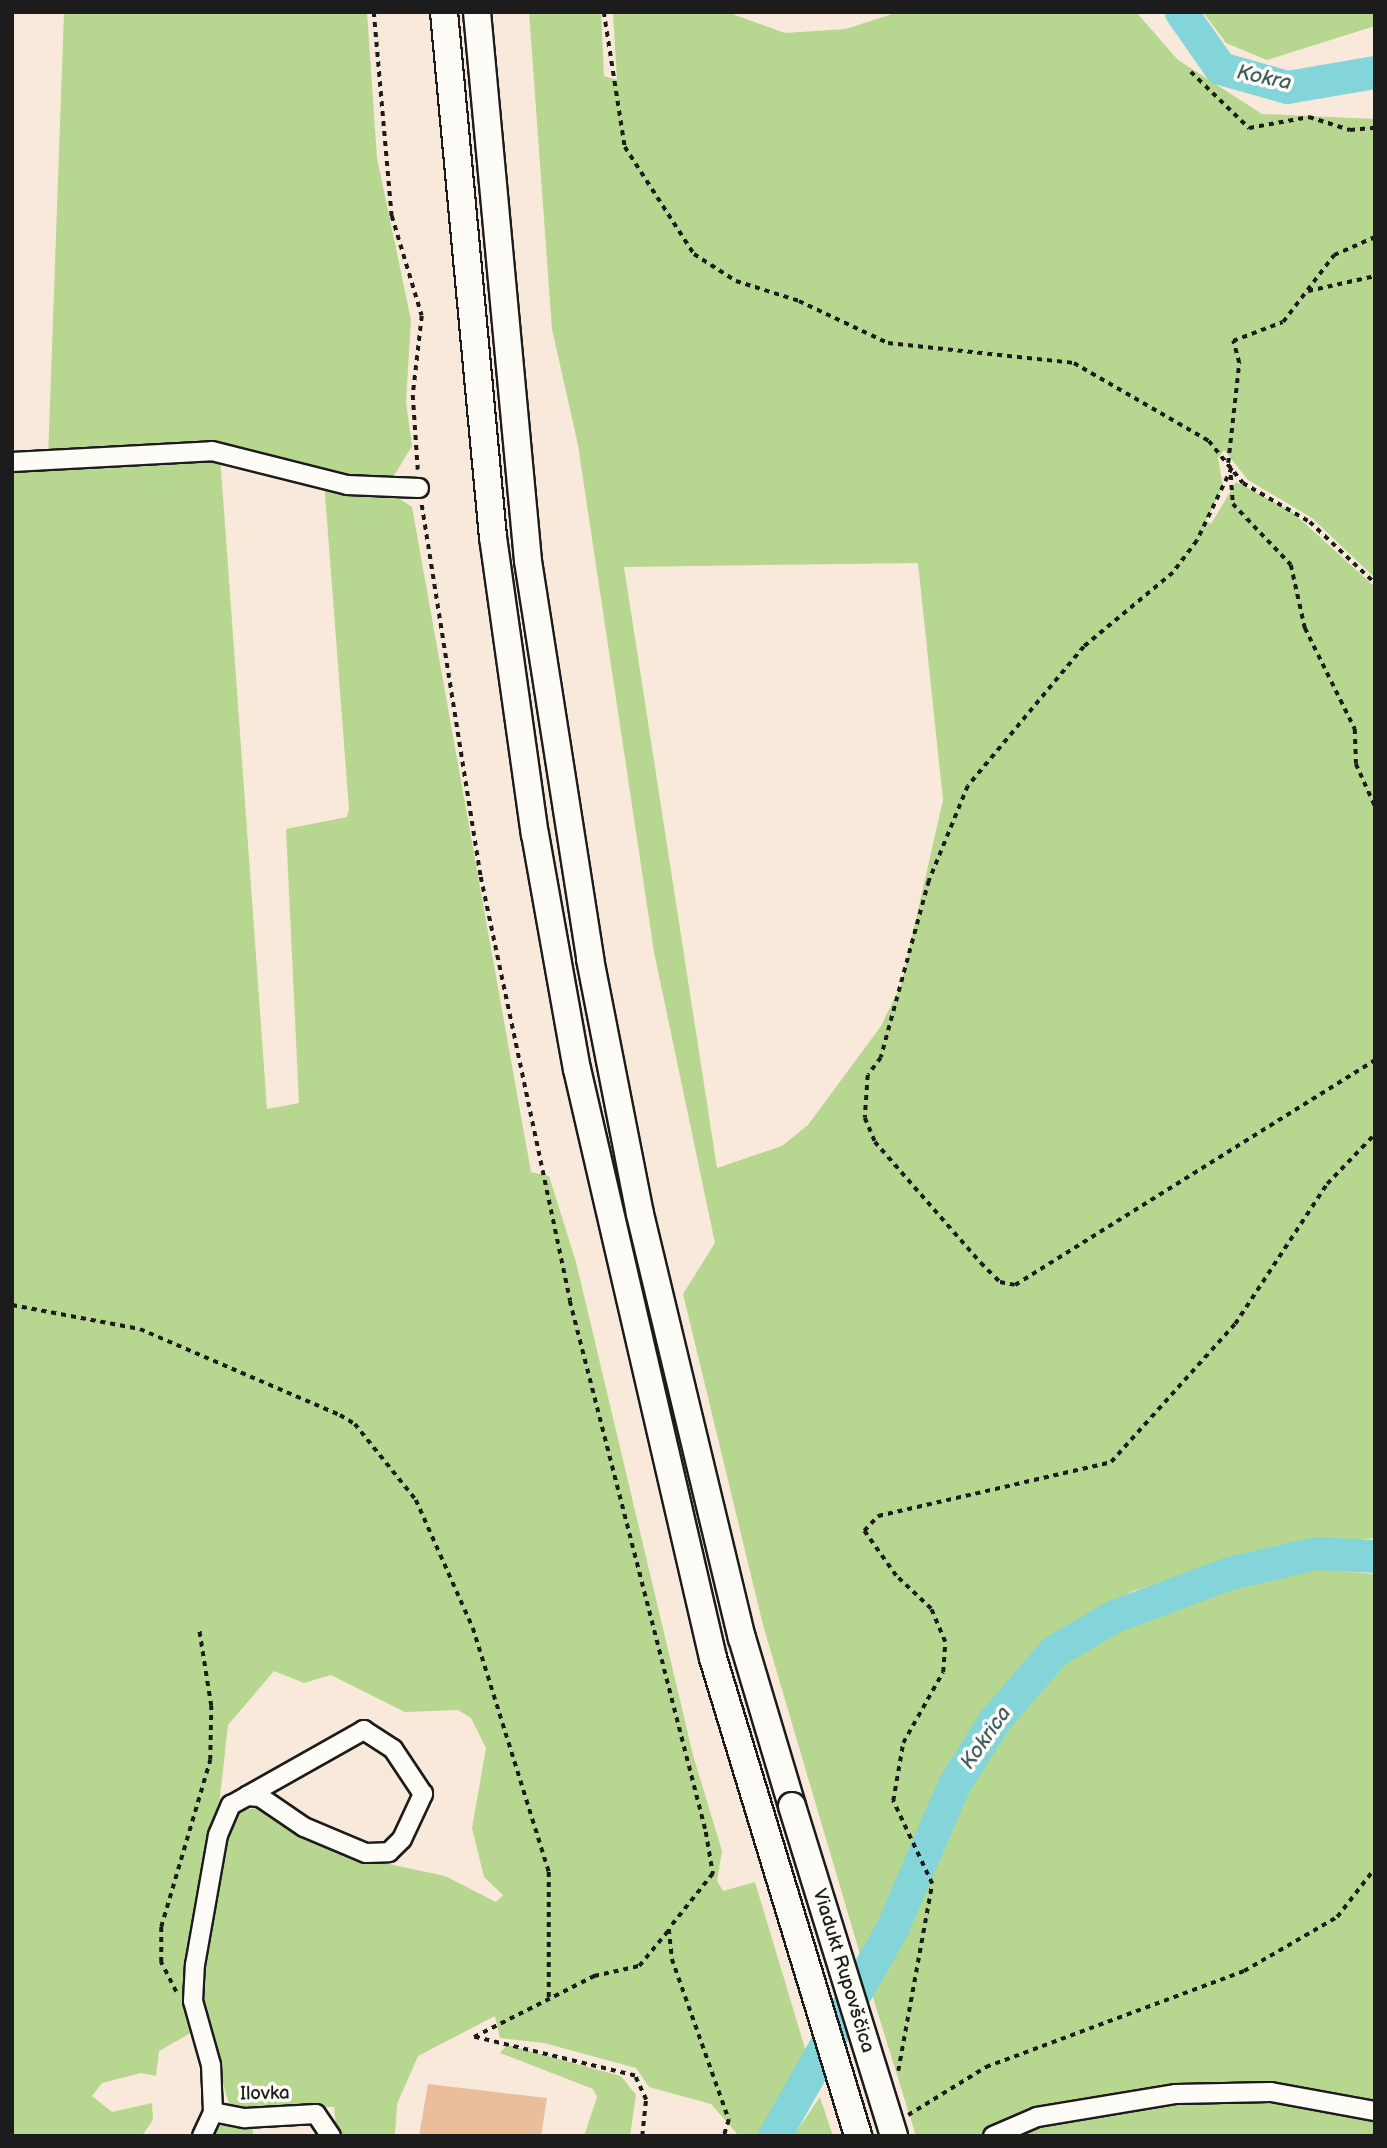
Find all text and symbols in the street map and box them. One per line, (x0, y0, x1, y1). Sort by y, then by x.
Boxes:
water label: Kokra (1234, 60, 1294, 96)
water label: Kokrica (955, 1702, 1017, 1774)
street label: Viadukt Rupovščica (807, 1886, 879, 2056)
street label: Ilovka (240, 2082, 290, 2106)

